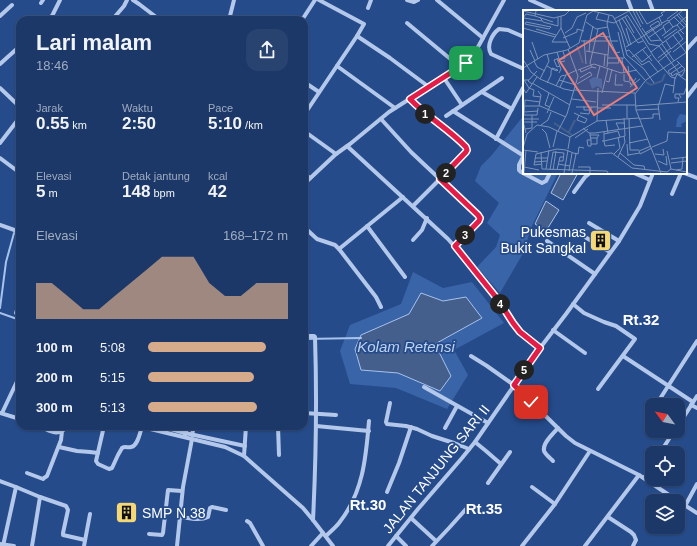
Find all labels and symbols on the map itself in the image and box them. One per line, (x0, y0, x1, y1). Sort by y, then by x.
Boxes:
inset map (523, 10, 687, 174)
pin (449, 46, 483, 80)
pin: 1 (415, 104, 435, 124)
pin: 2 (436, 163, 456, 183)
place label: Pukesmas Bukit Sangkal (500, 224, 586, 256)
pin: 3 (455, 225, 475, 245)
building icon: Pukesmas Bukit Sangkal (588, 227, 614, 253)
pin: 4 (490, 294, 510, 314)
district label: Rt.32 (623, 311, 659, 328)
water label: Kolam Retensi (357, 338, 455, 355)
pin: 5 (514, 360, 534, 380)
pin (514, 385, 548, 419)
north arrow (645, 398, 685, 438)
street label: JALAN TANJUNG SARI II (379, 402, 493, 536)
district label: Rt.30 (350, 496, 386, 513)
building icon: SMP N 38 (113, 500, 139, 526)
district label: Rt.35 (466, 500, 502, 517)
place label: SMP N 38 (142, 505, 206, 521)

